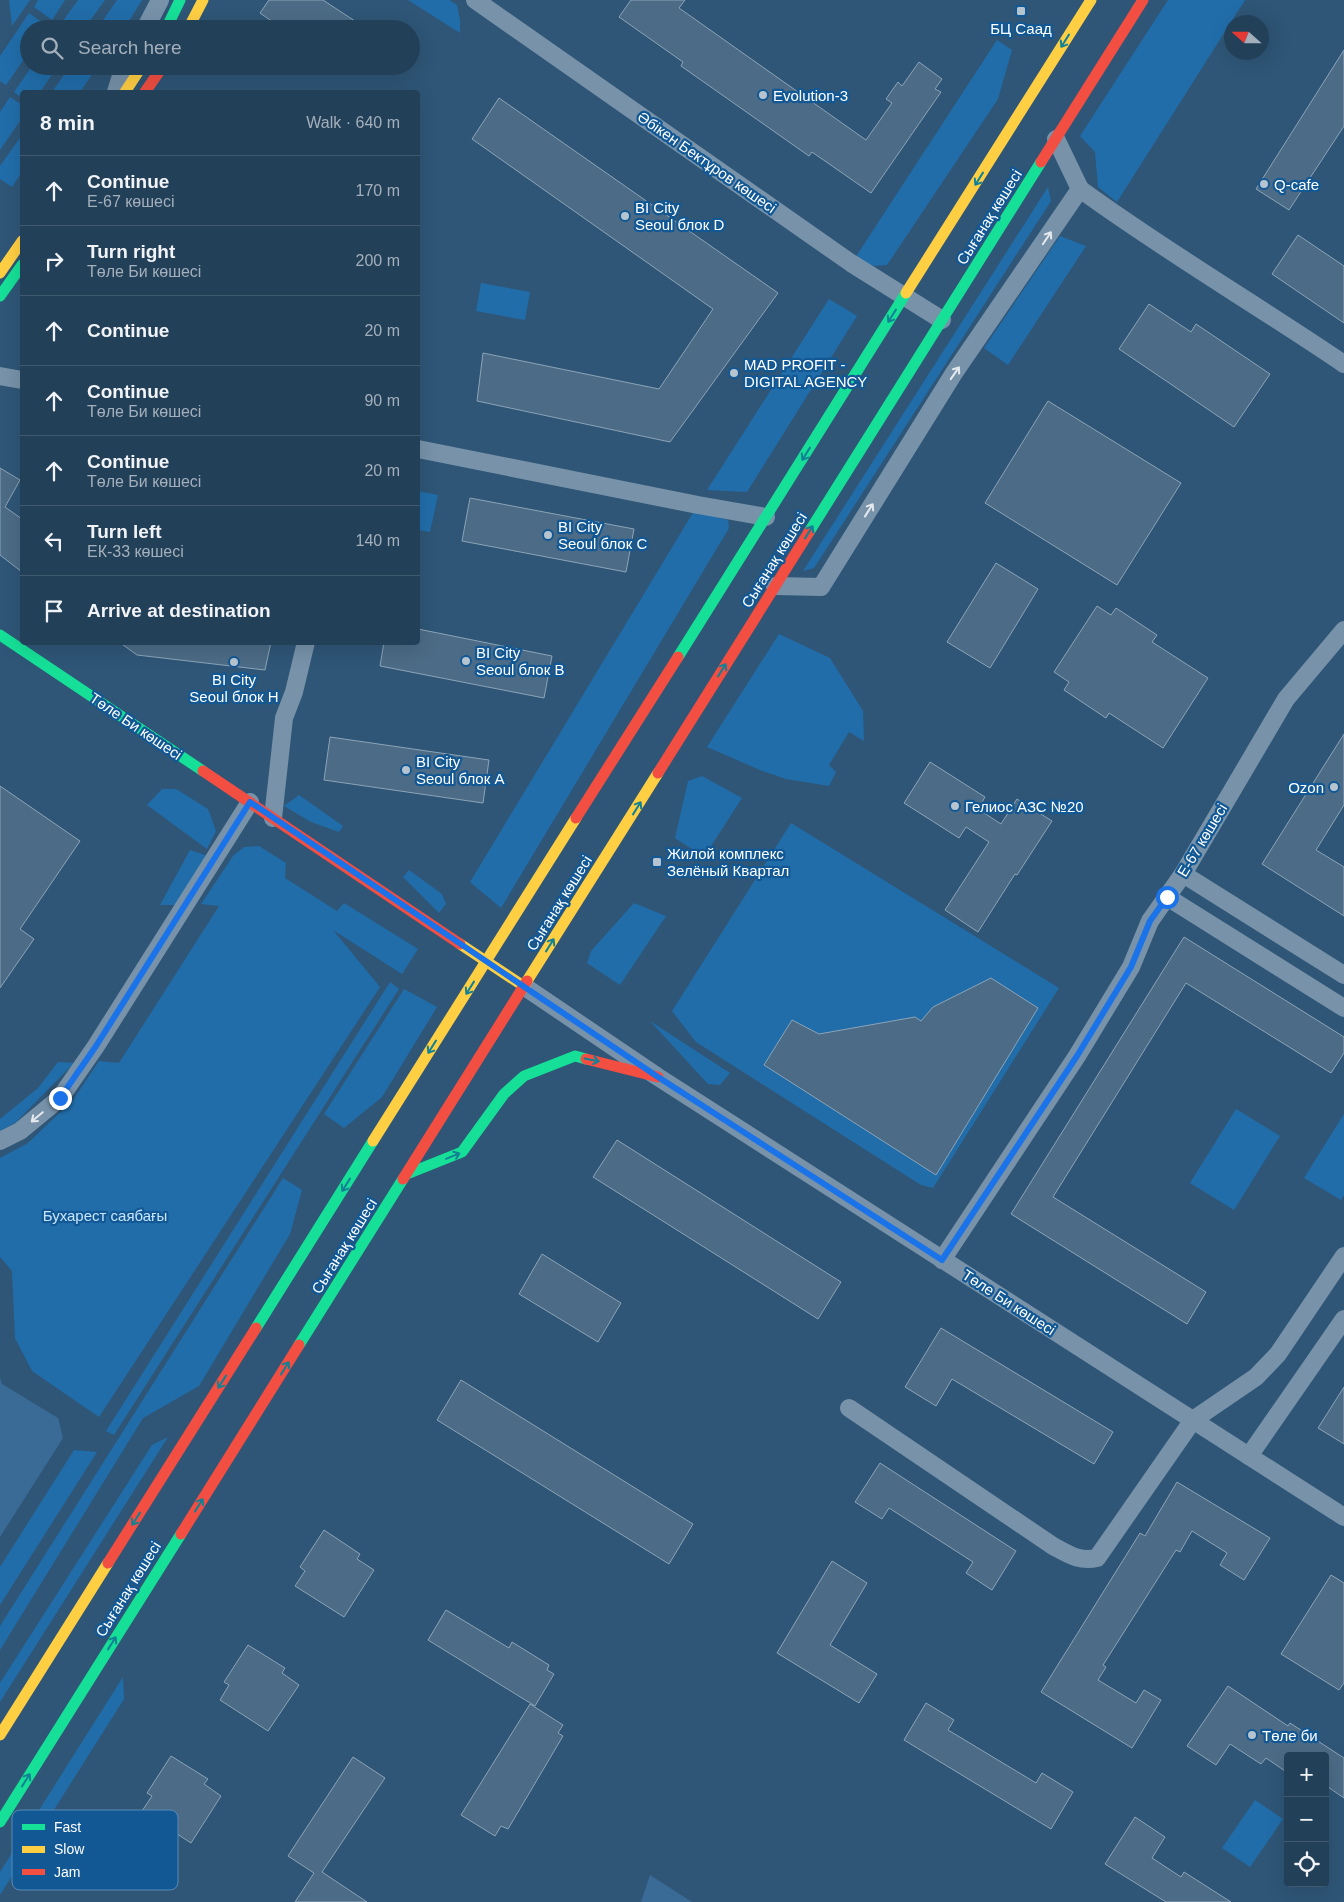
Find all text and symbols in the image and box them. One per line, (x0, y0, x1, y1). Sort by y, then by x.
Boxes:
marker: БЦ Саад (1015, 5, 1027, 17)
north arrow (1224, 15, 1269, 60)
search box (20, 20, 420, 75)
place label: БЦ Саад (990, 20, 1052, 37)
icon: search (38, 34, 66, 62)
one-way arrow (1060, 34, 1070, 48)
text: Search here (78, 37, 182, 58)
place label: Evolution-3 (773, 87, 848, 104)
marker: Evolution-3 (757, 89, 769, 101)
street label: Әбікен Бектұров көшесі (635, 108, 779, 216)
text: 8 min (40, 111, 95, 134)
text: Walk · 640 m (306, 114, 400, 131)
street label: Сығанақ көшесі (953, 166, 1025, 268)
text: Continue (87, 171, 169, 192)
one-way arrow (973, 171, 983, 185)
place label: Q-cafe (1274, 176, 1319, 193)
icon: ahead (40, 177, 68, 205)
marker: Q-cafe (1258, 178, 1270, 190)
text: 170 m (356, 182, 400, 199)
text: Е-67 көшесі (87, 193, 174, 210)
place label: BI City Seoul блок D (635, 199, 724, 233)
marker: BI City Seoul блок D (619, 210, 631, 222)
one-way arrow (1041, 231, 1052, 245)
text: Turn right (87, 241, 175, 262)
icon: right (40, 247, 68, 275)
text: 200 m (356, 252, 400, 269)
text: Төле Би көшесі (87, 263, 201, 280)
one-way arrow (887, 309, 897, 323)
icon: ahead (40, 317, 68, 345)
text: Continue (87, 320, 169, 341)
text: 20 m (364, 322, 400, 339)
place label: MAD PROFIT - DIGITAL AGENCY (744, 356, 867, 390)
one-way arrow (950, 366, 960, 380)
marker: MAD PROFIT - DIGITAL AGENCY (728, 367, 740, 379)
text: Continue (87, 381, 169, 402)
icon: ahead (40, 387, 68, 415)
text: 90 m (364, 392, 400, 409)
text: Төле Би көшесі (87, 403, 201, 420)
one-way arrow (800, 447, 811, 461)
text: Continue (87, 451, 169, 472)
icon: ahead (40, 457, 68, 485)
text: 20 m (364, 462, 400, 479)
text: Төле Би көшесі (87, 473, 201, 490)
one-way arrow (864, 504, 874, 518)
street label: Сығанақ көшесі (738, 509, 810, 611)
place label: BI City Seoul блок C (558, 518, 647, 552)
text: Turn left (87, 521, 162, 542)
one-way arrow (804, 526, 814, 540)
icon: left (40, 527, 68, 555)
marker: BI City Seoul блок C (542, 529, 554, 541)
text: 140 m (356, 532, 400, 549)
text: ЕК-33 көшесі (87, 543, 184, 560)
icon: arrive (40, 597, 68, 625)
text: Arrive at destination (87, 600, 271, 621)
place label: BI City Seoul блок B (476, 644, 564, 678)
marker: BI City Seoul блок B (460, 655, 472, 667)
marker: BI City Seoul блок H (228, 656, 240, 668)
one-way arrow (718, 663, 728, 677)
place label: BI City Seoul блок H (189, 671, 279, 705)
street label: Төле Би көшесі (87, 689, 185, 763)
place label: BI City Seoul блок A (416, 753, 504, 787)
marker: BI City Seoul блок A (400, 764, 412, 776)
place label: Ozon (1288, 779, 1324, 796)
marker: Ozon (1328, 781, 1340, 793)
place label: Гелиос АЗС №20 (965, 798, 1084, 815)
marker: Гелиос АЗС №20 (949, 800, 961, 812)
street label: Е-67 көшесі (1174, 800, 1230, 880)
one-way arrow (632, 801, 642, 815)
place label: Жилой комплекс Зелёный Квартал (667, 845, 789, 879)
street label: Сығанақ көшесі (523, 852, 595, 954)
marker: Жилой комплекс Зелёный Квартал (651, 856, 663, 868)
route start (1156, 886, 1179, 909)
one-way arrow (545, 939, 555, 953)
one-way arrow (464, 981, 474, 995)
one-way arrow (427, 1040, 437, 1054)
one-way arrow (583, 1055, 599, 1065)
route end (49, 1087, 72, 1110)
one-way arrow (31, 1112, 44, 1123)
one-way arrow (445, 1150, 460, 1159)
one-way arrow (340, 1178, 351, 1192)
street label: Сығанақ көшесі (308, 1195, 380, 1297)
park label: Бухарест саябағы (43, 1207, 167, 1224)
street label: Төле Би көшесі (959, 1266, 1059, 1338)
one-way arrow (281, 1361, 291, 1375)
one-way arrow (217, 1374, 227, 1388)
one-way arrow (193, 1498, 204, 1512)
one-way arrow (130, 1512, 140, 1526)
street label: Сығанақ көшесі (92, 1538, 164, 1640)
one-way arrow (108, 1636, 118, 1650)
place label: Төле би (1262, 1727, 1318, 1744)
marker: Төле би (1246, 1729, 1258, 1741)
map controls (1284, 1752, 1329, 1887)
button: + (1284, 1752, 1329, 1797)
one-way arrow (21, 1774, 31, 1788)
button: − (1284, 1797, 1329, 1842)
legend (12, 1810, 178, 1890)
text: Fast (54, 1819, 81, 1835)
text: Slow (54, 1841, 85, 1857)
button: locate (1284, 1842, 1329, 1887)
text: Jam (54, 1864, 80, 1880)

